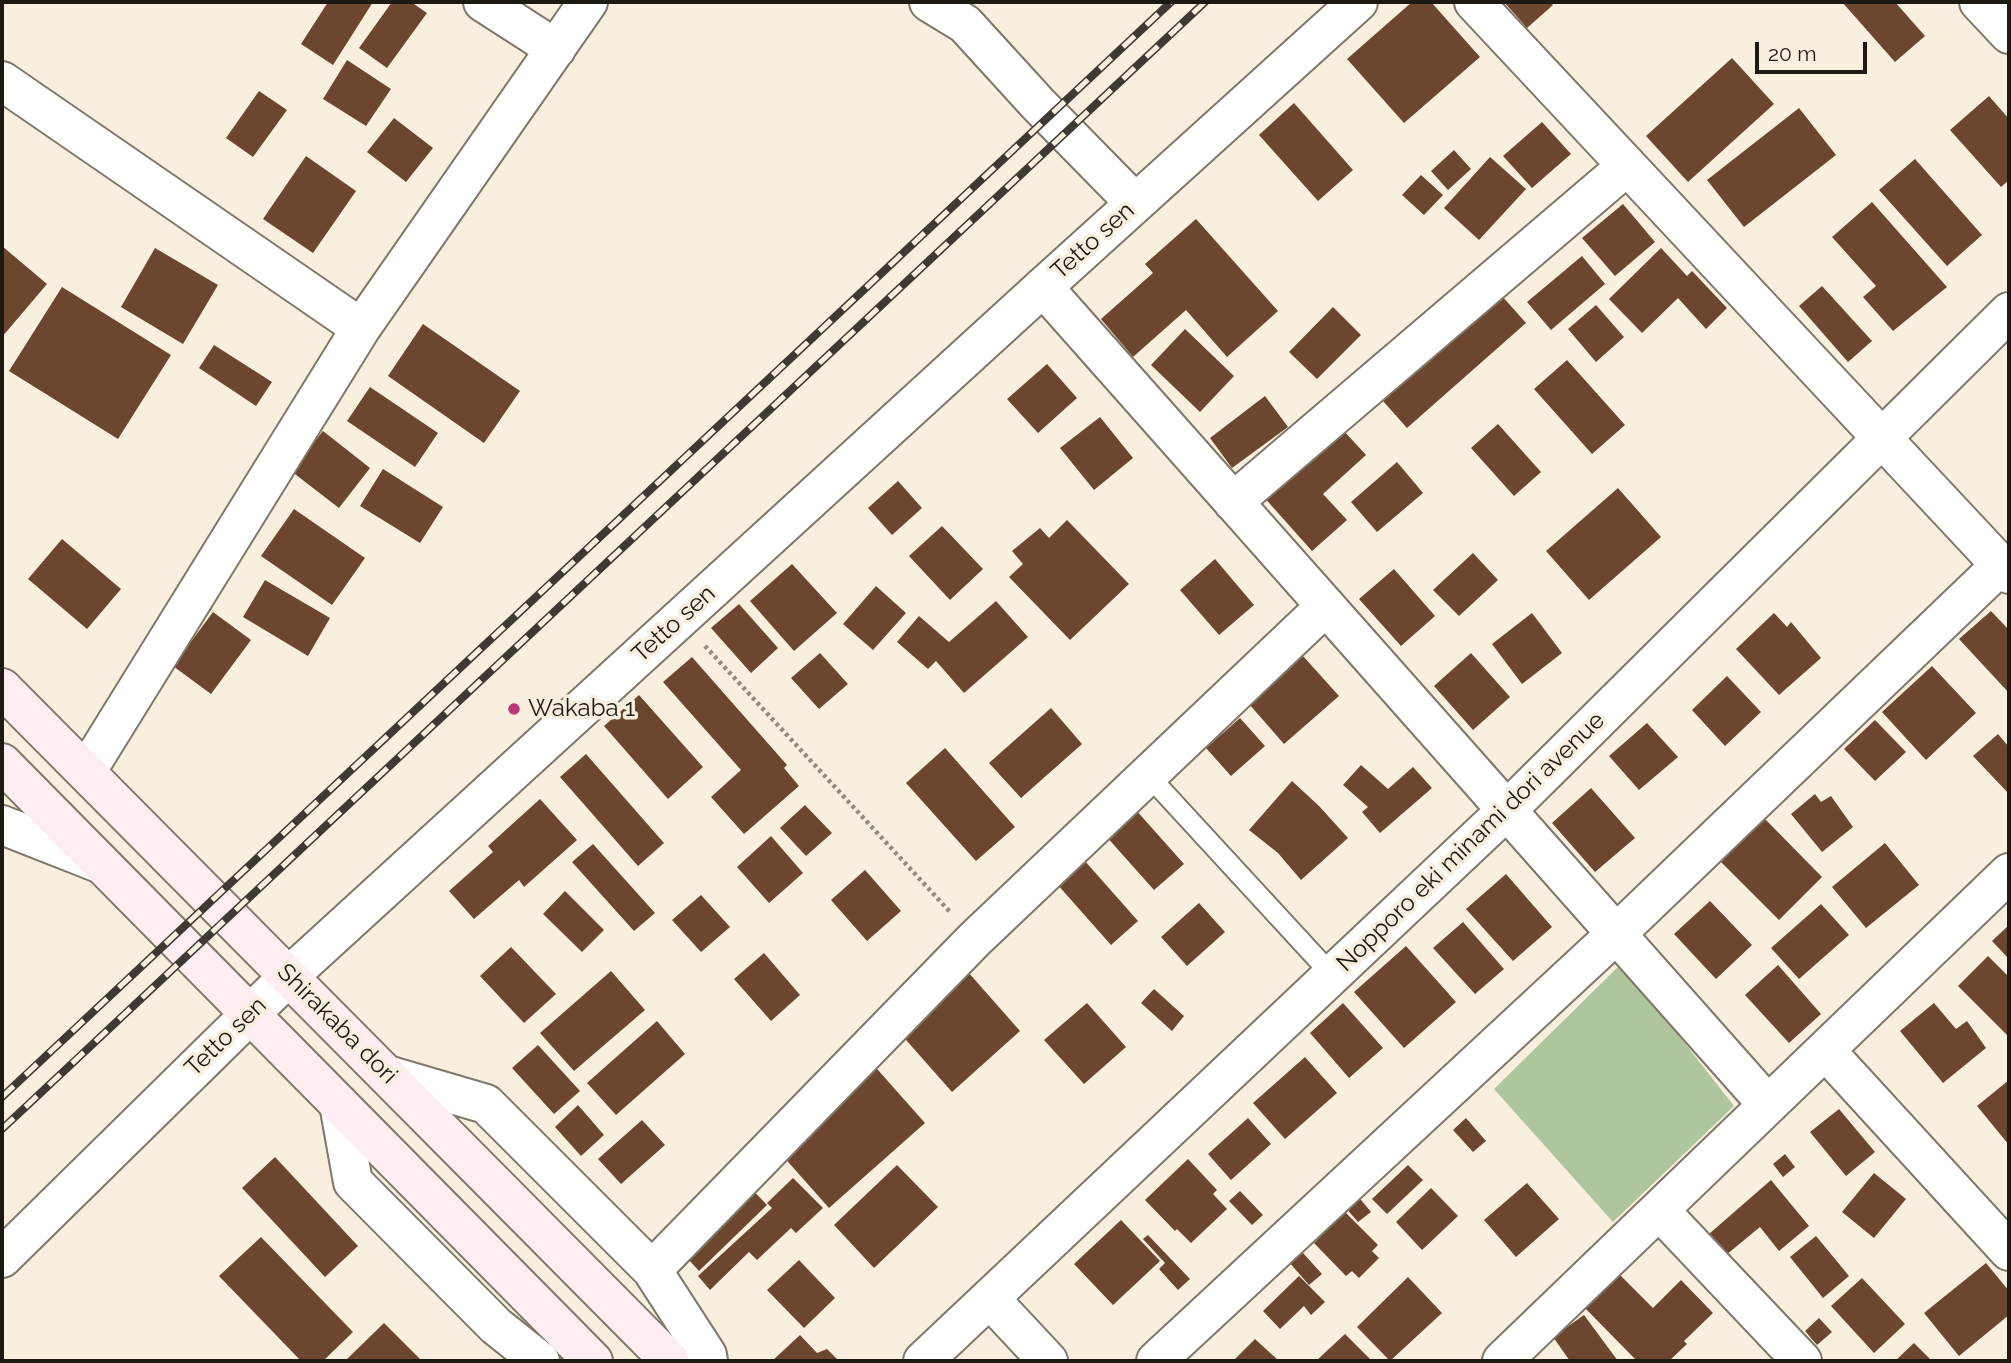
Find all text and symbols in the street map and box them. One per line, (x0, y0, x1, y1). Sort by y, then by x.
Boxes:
scale bar (1759, 28, 1871, 72)
text: 20 m (1768, 41, 1816, 66)
street label: Tetto sen (1046, 196, 1140, 286)
street label: Tetto sen (627, 579, 721, 669)
place label: Wakaba 1 (528, 695, 635, 723)
marker: Wakaba 1 (506, 701, 522, 717)
street label: Nopporo eki minami dori avenue (1331, 706, 1611, 978)
street label: Shirakaba dori (271, 958, 403, 1090)
street label: Tetto sen (179, 991, 273, 1083)

